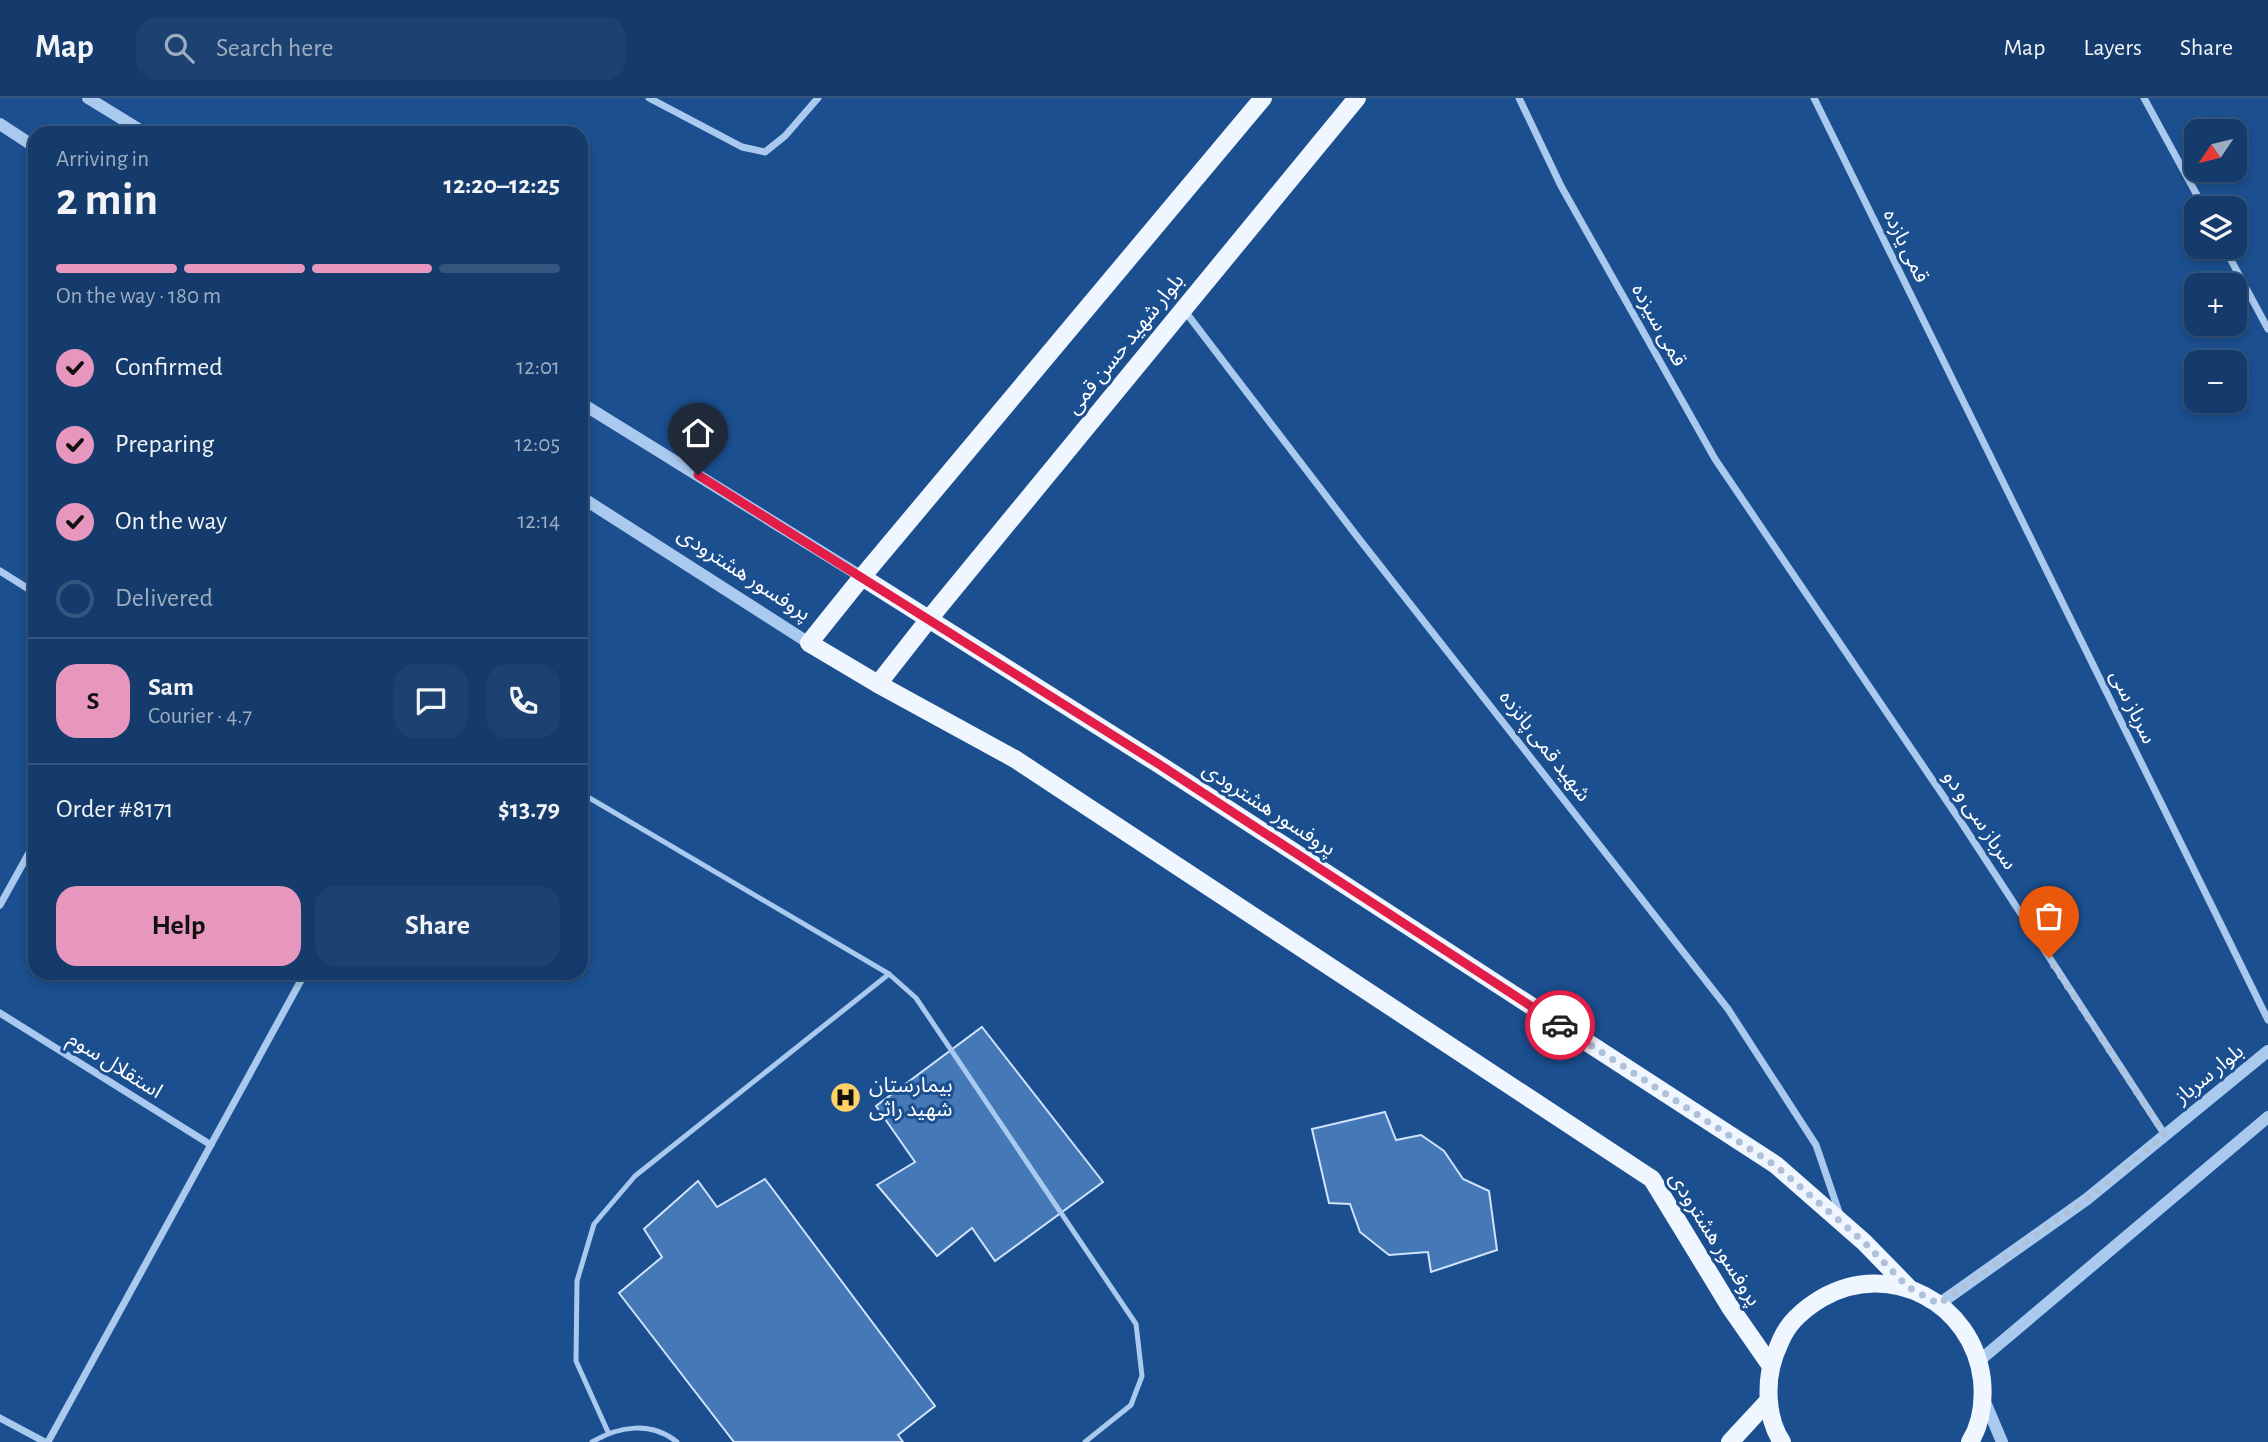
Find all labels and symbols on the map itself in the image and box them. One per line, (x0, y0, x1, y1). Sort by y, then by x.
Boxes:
north arrow (2184, 119, 2247, 182)
street label: قمی یازده (1878, 206, 1933, 286)
street label: بلوار شهید حسن قمی (1062, 270, 1189, 419)
street label: قمی سیزده (1627, 280, 1690, 370)
pin (668, 403, 728, 475)
street label: پروفسور هشترودی (673, 523, 814, 626)
street label: سرباز سی (2105, 667, 2160, 748)
street label: شهید قمی پانزده (1494, 687, 1595, 807)
street label: پروفسور هشترودی (1198, 758, 1339, 861)
street label: سرباز سی و دو (1938, 767, 2021, 874)
pin (2019, 886, 2079, 958)
courier (1525, 990, 1595, 1060)
street label: استقلال سوم (61, 1028, 166, 1106)
street label: بلوار سرباز (2170, 1040, 2248, 1109)
place label: بیمارستان شهید راثی (869, 1075, 953, 1121)
hospital icon: بیمارستان شهید راثی (829, 1080, 863, 1114)
street label: پروفسور هشترودی (1664, 1168, 1765, 1311)

